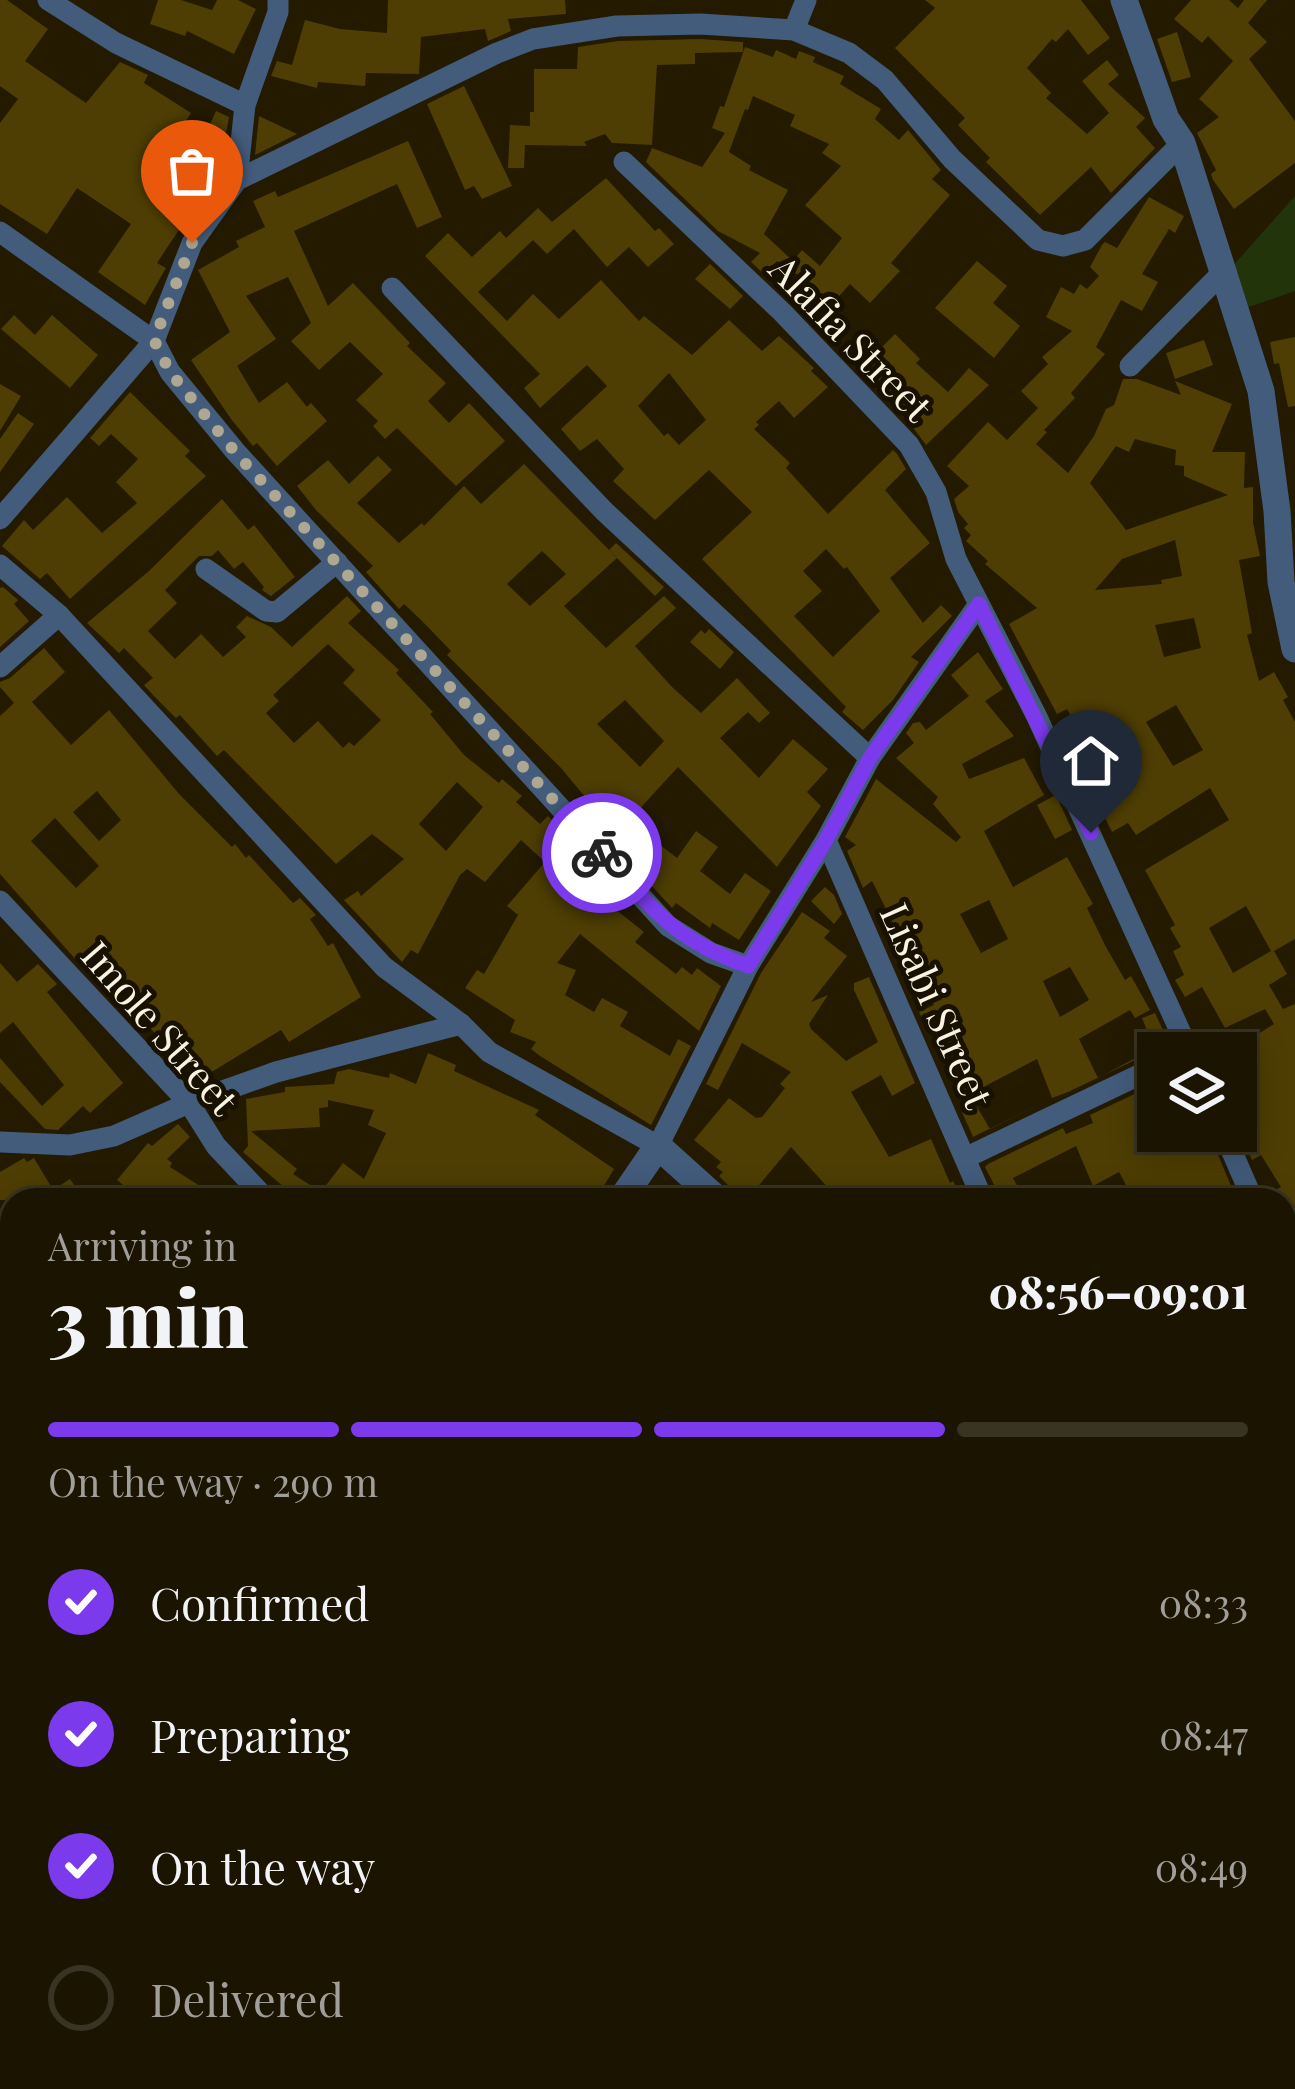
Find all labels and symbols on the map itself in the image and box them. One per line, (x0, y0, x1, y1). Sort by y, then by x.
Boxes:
pin (141, 120, 243, 243)
street label: Alafia Street (759, 242, 945, 432)
pin (1040, 710, 1142, 833)
courier (542, 793, 662, 913)
street label: Lisabi Street (870, 894, 1007, 1117)
street label: Imole Street (71, 929, 252, 1126)

